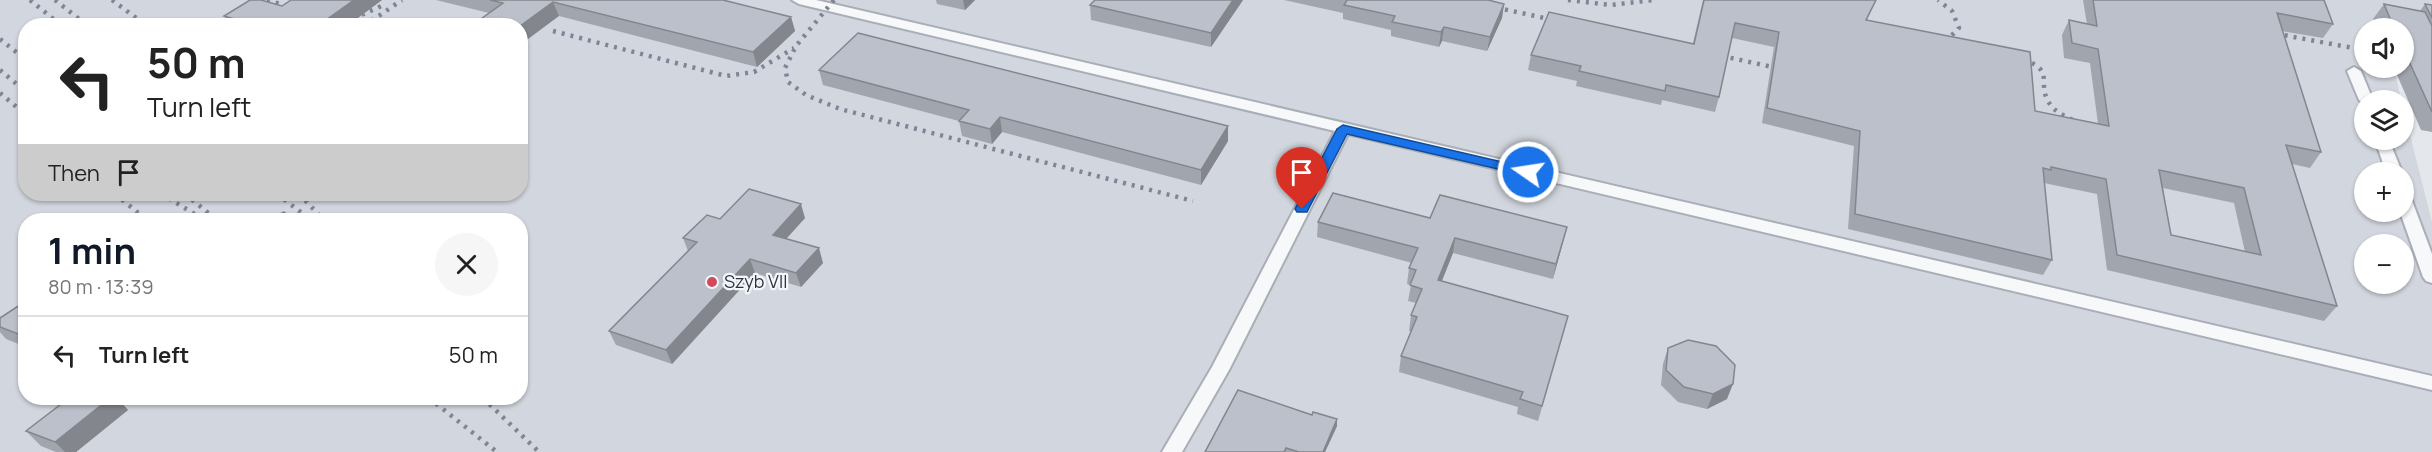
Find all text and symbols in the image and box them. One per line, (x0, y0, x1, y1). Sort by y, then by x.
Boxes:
map controls (2354, 18, 2414, 294)
button: sound (2354, 18, 2414, 78)
text: 50 m (147, 33, 245, 91)
icon: left (48, 42, 126, 120)
text: Turn left (147, 88, 251, 125)
button: layers (2354, 90, 2414, 150)
position arrow (1496, 140, 1560, 204)
pin (1276, 147, 1327, 209)
icon: arrive (112, 156, 145, 189)
icon: arrive (1285, 156, 1318, 189)
text: Then (48, 158, 100, 188)
button: + (2354, 162, 2414, 222)
text: 1 min (48, 226, 136, 275)
button: close (435, 233, 498, 296)
button: − (2354, 234, 2414, 294)
place label: Szyb VII (724, 269, 787, 293)
text: 80 m · 13:39 (48, 273, 154, 300)
marker: Szyb VII (705, 275, 719, 289)
icon: left (48, 339, 81, 372)
text: Turn left (99, 340, 189, 370)
text: 50 m (449, 340, 498, 370)

